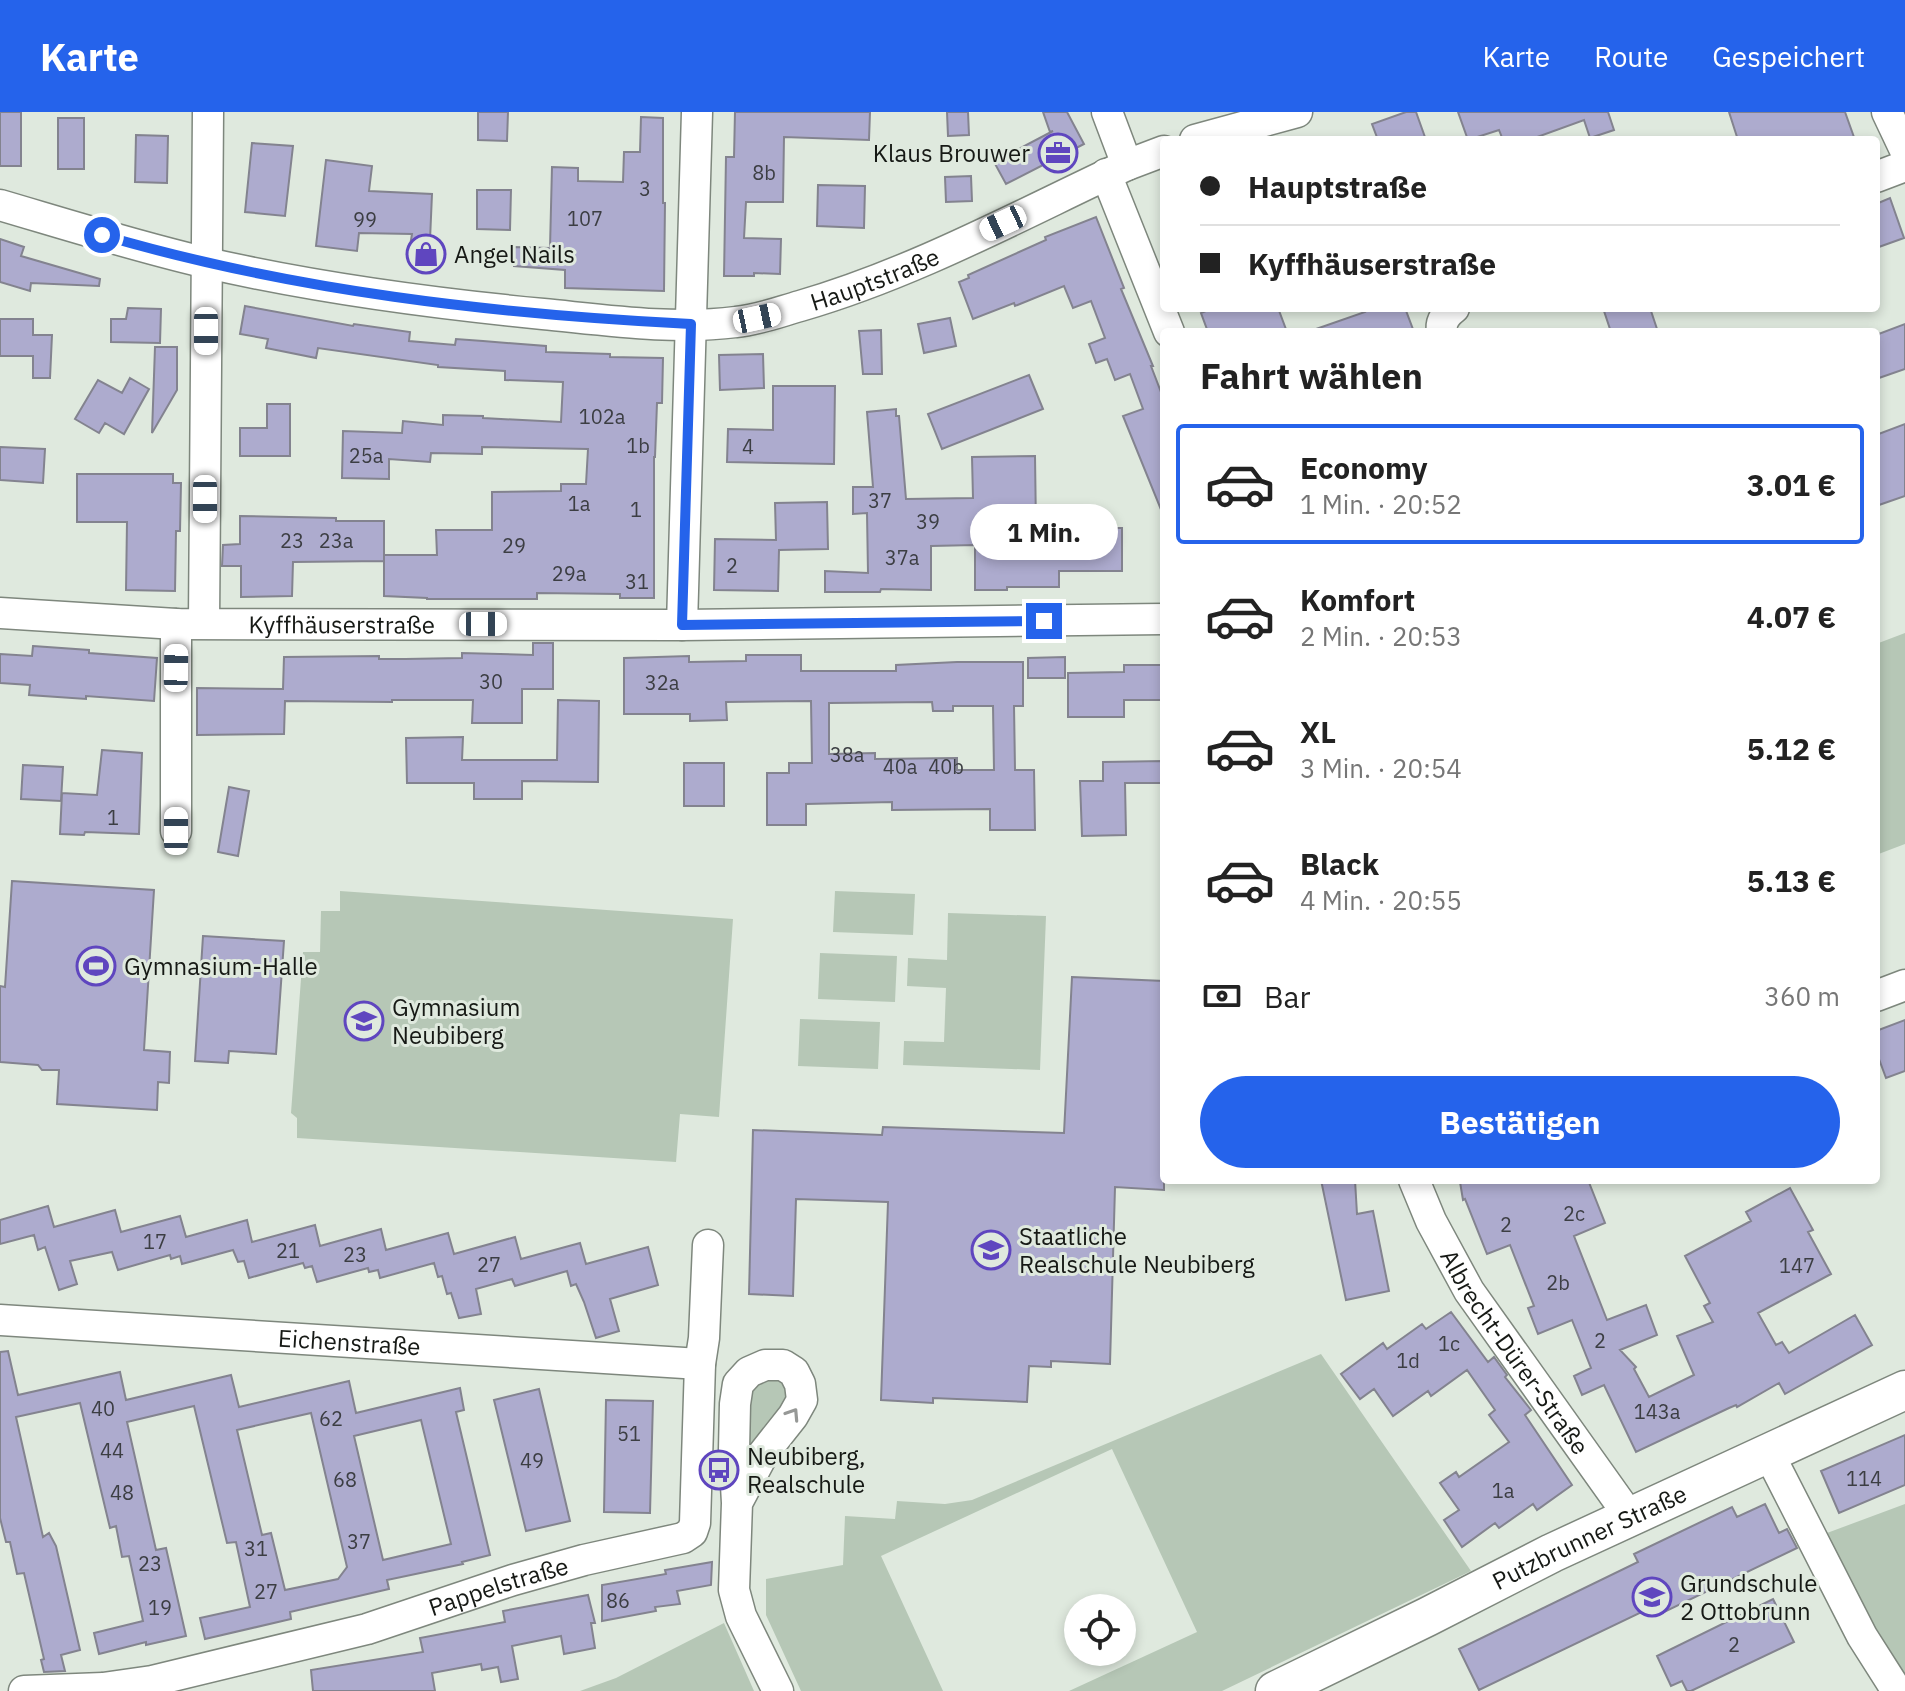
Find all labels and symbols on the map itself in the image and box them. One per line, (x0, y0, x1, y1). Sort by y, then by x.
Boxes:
office icon: Klaus Brouwer (1037, 132, 1079, 174)
place label: Klaus Brouwer (873, 137, 1030, 169)
house number: 8b (752, 159, 776, 186)
house number: 3 (639, 175, 651, 202)
car (976, 202, 1030, 244)
house number: 107 (567, 205, 603, 232)
house number: 99 (353, 206, 377, 233)
route start (84, 217, 120, 253)
shop icon: Angel Nails (405, 233, 447, 275)
place label: Angel Nails (454, 238, 575, 270)
street label: Hauptstraße (806, 240, 944, 318)
car (731, 301, 783, 335)
car (194, 307, 218, 355)
house number: 102a (579, 403, 626, 430)
house number: 1b (626, 432, 650, 459)
house number: 4 (742, 433, 754, 460)
house number: 25a (349, 442, 384, 469)
car (193, 475, 217, 523)
house number: 37 (868, 487, 892, 514)
house number: 1a (568, 490, 591, 517)
house number: 1 (630, 496, 642, 523)
callout: 1 Min. (970, 505, 1118, 561)
house number: 39 (916, 508, 940, 535)
house number: 23 (280, 527, 304, 554)
house number: 23a (319, 527, 354, 554)
house number: 29 (502, 532, 526, 559)
house number: 37a (885, 544, 920, 571)
house number: 2 (726, 552, 738, 579)
house number: 29a (552, 560, 587, 587)
house number: 31 (625, 568, 649, 595)
route end (1026, 603, 1062, 639)
street label: Kyffhäuserstraße (248, 608, 435, 641)
car (459, 612, 507, 636)
car (164, 644, 188, 692)
house number: 30 (479, 668, 503, 695)
house number: 32a (645, 669, 680, 696)
house number: 38a (830, 741, 865, 768)
house number: 40a (883, 753, 918, 780)
house number: 40b (928, 753, 964, 780)
house number: 1 (107, 804, 119, 831)
car (164, 807, 188, 855)
sports icon: Gymnasium-Halle (75, 945, 117, 987)
place label: Gymnasium-Halle (124, 950, 318, 982)
place label: Gymnasium Neubiberg (392, 991, 520, 1051)
school or university icon: Gymnasium Neubiberg (343, 1000, 385, 1042)
house number: 2c (1563, 1200, 1585, 1227)
house number: 2 (1500, 1211, 1512, 1238)
place label: Staatliche Realschule Neubiberg (1019, 1220, 1255, 1280)
house number: 17 (143, 1228, 167, 1255)
school or university icon: Staatliche Realschule Neubiberg (970, 1229, 1012, 1271)
house number: 21 (276, 1237, 300, 1264)
house number: 23 (343, 1241, 367, 1268)
street label: Albrecht-Dürer-Straße (1433, 1244, 1596, 1461)
house number: 27 (477, 1251, 501, 1278)
house number: 147 (1779, 1252, 1815, 1279)
house number: 2b (1546, 1269, 1570, 1296)
street label: Eichenstraße (277, 1322, 421, 1362)
house number: 2 (1594, 1327, 1606, 1354)
house number: 1c (1438, 1330, 1460, 1357)
house number: 1d (1396, 1347, 1420, 1374)
house number: 40 (91, 1395, 115, 1422)
house number: 143a (1634, 1398, 1681, 1425)
house number: 62 (319, 1405, 343, 1432)
one-way arrow (783, 1408, 798, 1422)
house number: 51 (617, 1420, 641, 1447)
house number: 44 (100, 1437, 124, 1464)
place label: Neubiberg, Realschule (747, 1440, 866, 1500)
house number: 49 (520, 1447, 544, 1474)
bus stop icon: Neubiberg, Realschule (698, 1449, 740, 1491)
house number: 114 (1846, 1465, 1882, 1492)
house number: 68 (333, 1466, 357, 1493)
street label: Putzbrunner Straße (1487, 1477, 1692, 1597)
house number: 1a (1492, 1477, 1515, 1504)
house number: 48 (110, 1479, 134, 1506)
house number: 37 (347, 1528, 371, 1555)
house number: 31 (244, 1535, 268, 1562)
street label: Pappelstraße (424, 1549, 572, 1623)
house number: 23 (138, 1550, 162, 1577)
place label: Grundschule 2 Ottobrunn (1680, 1567, 1817, 1627)
school or university icon: Grundschule 2 Ottobrunn (1631, 1576, 1673, 1618)
house number: 27 (254, 1578, 278, 1605)
house number: 86 (606, 1587, 630, 1614)
house number: 19 (148, 1594, 172, 1621)
house number: 2 (1728, 1631, 1740, 1658)

